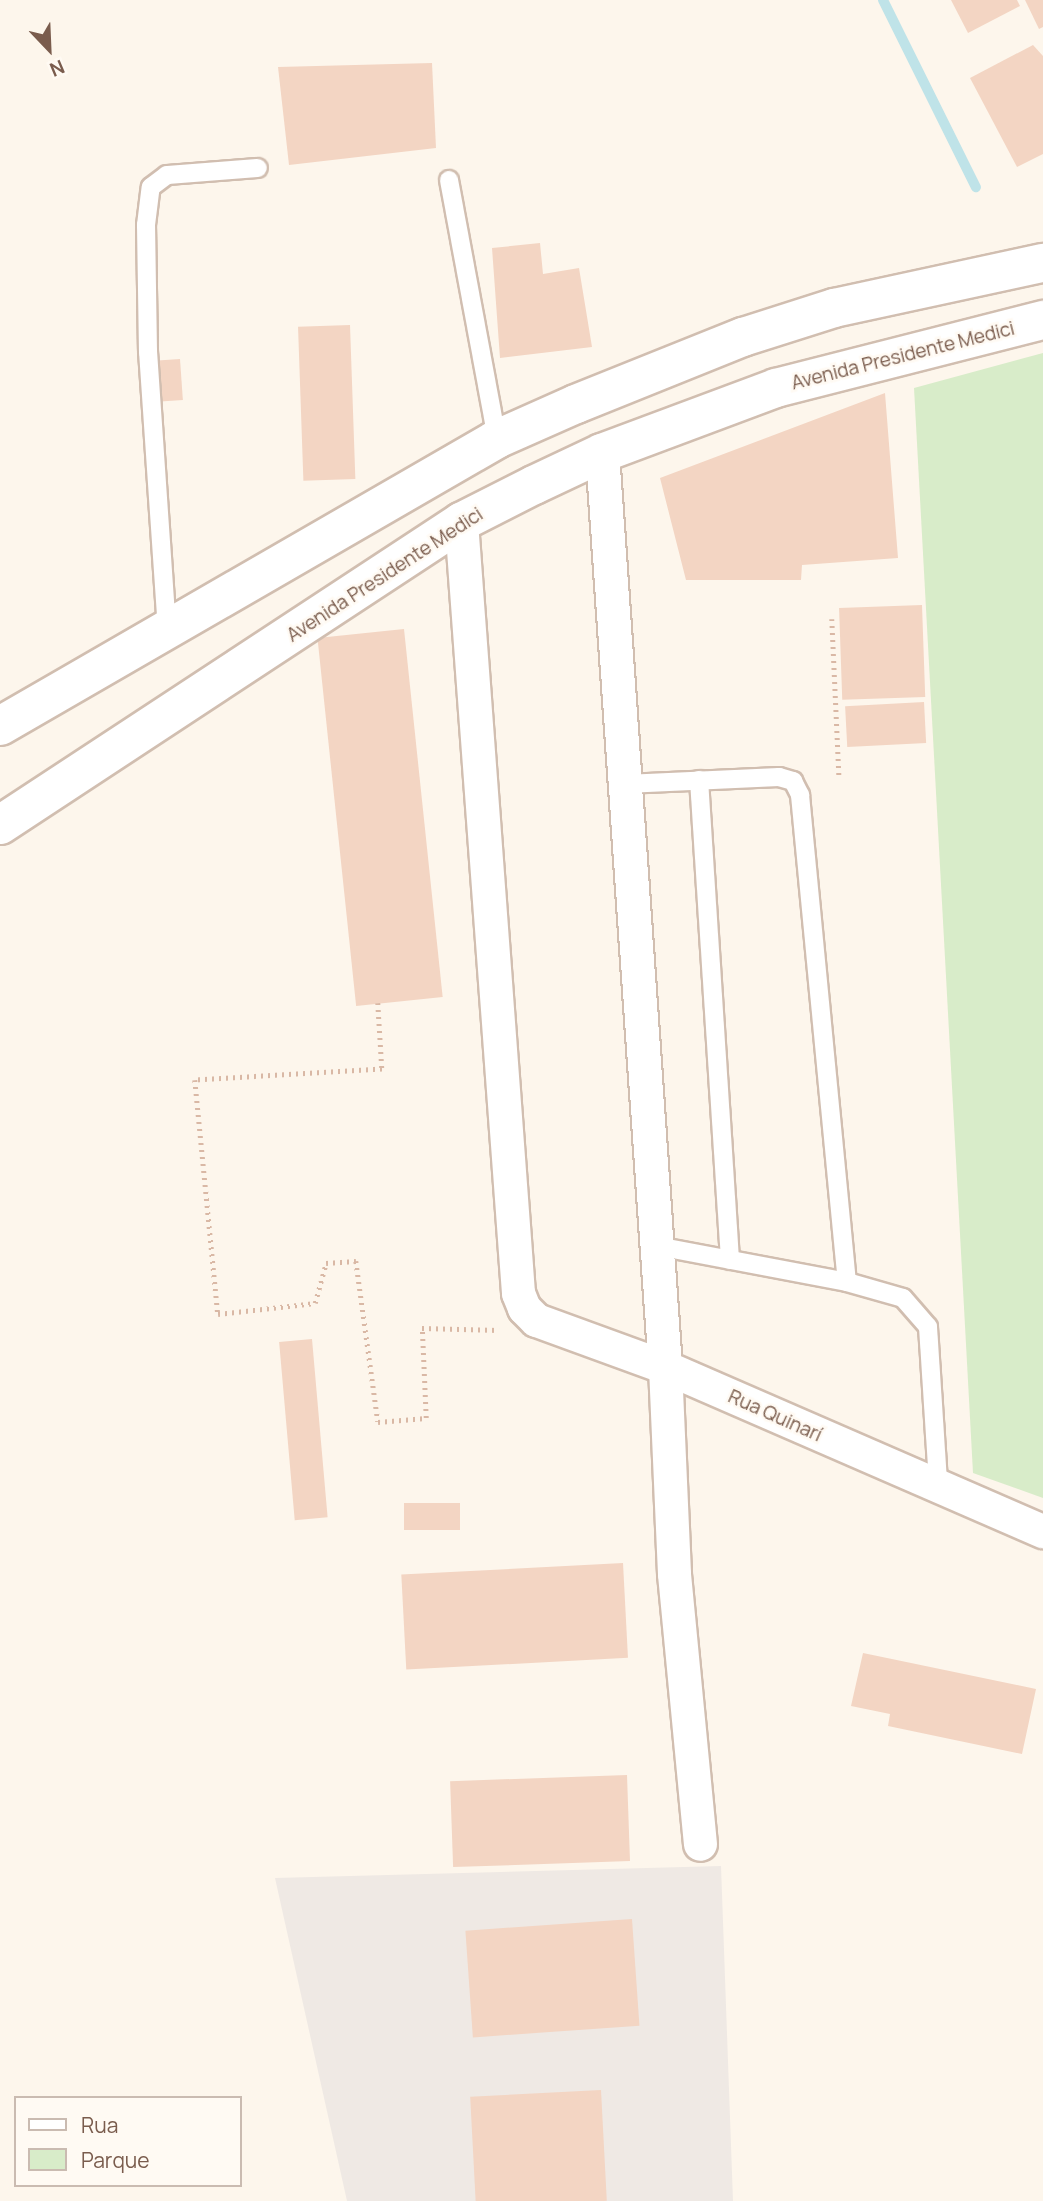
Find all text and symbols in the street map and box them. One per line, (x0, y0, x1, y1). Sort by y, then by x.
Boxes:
north arrow (14, 14, 84, 84)
text: N (46, 54, 69, 83)
street label: Avenida Presidente Medici (789, 317, 1017, 395)
street label: Avenida Presidente Medici (283, 503, 487, 647)
street label: Rua Quinarí (725, 1385, 825, 1447)
legend (14, 2096, 242, 2187)
text: Rua (81, 2111, 118, 2139)
text: Parque (81, 2146, 150, 2174)

